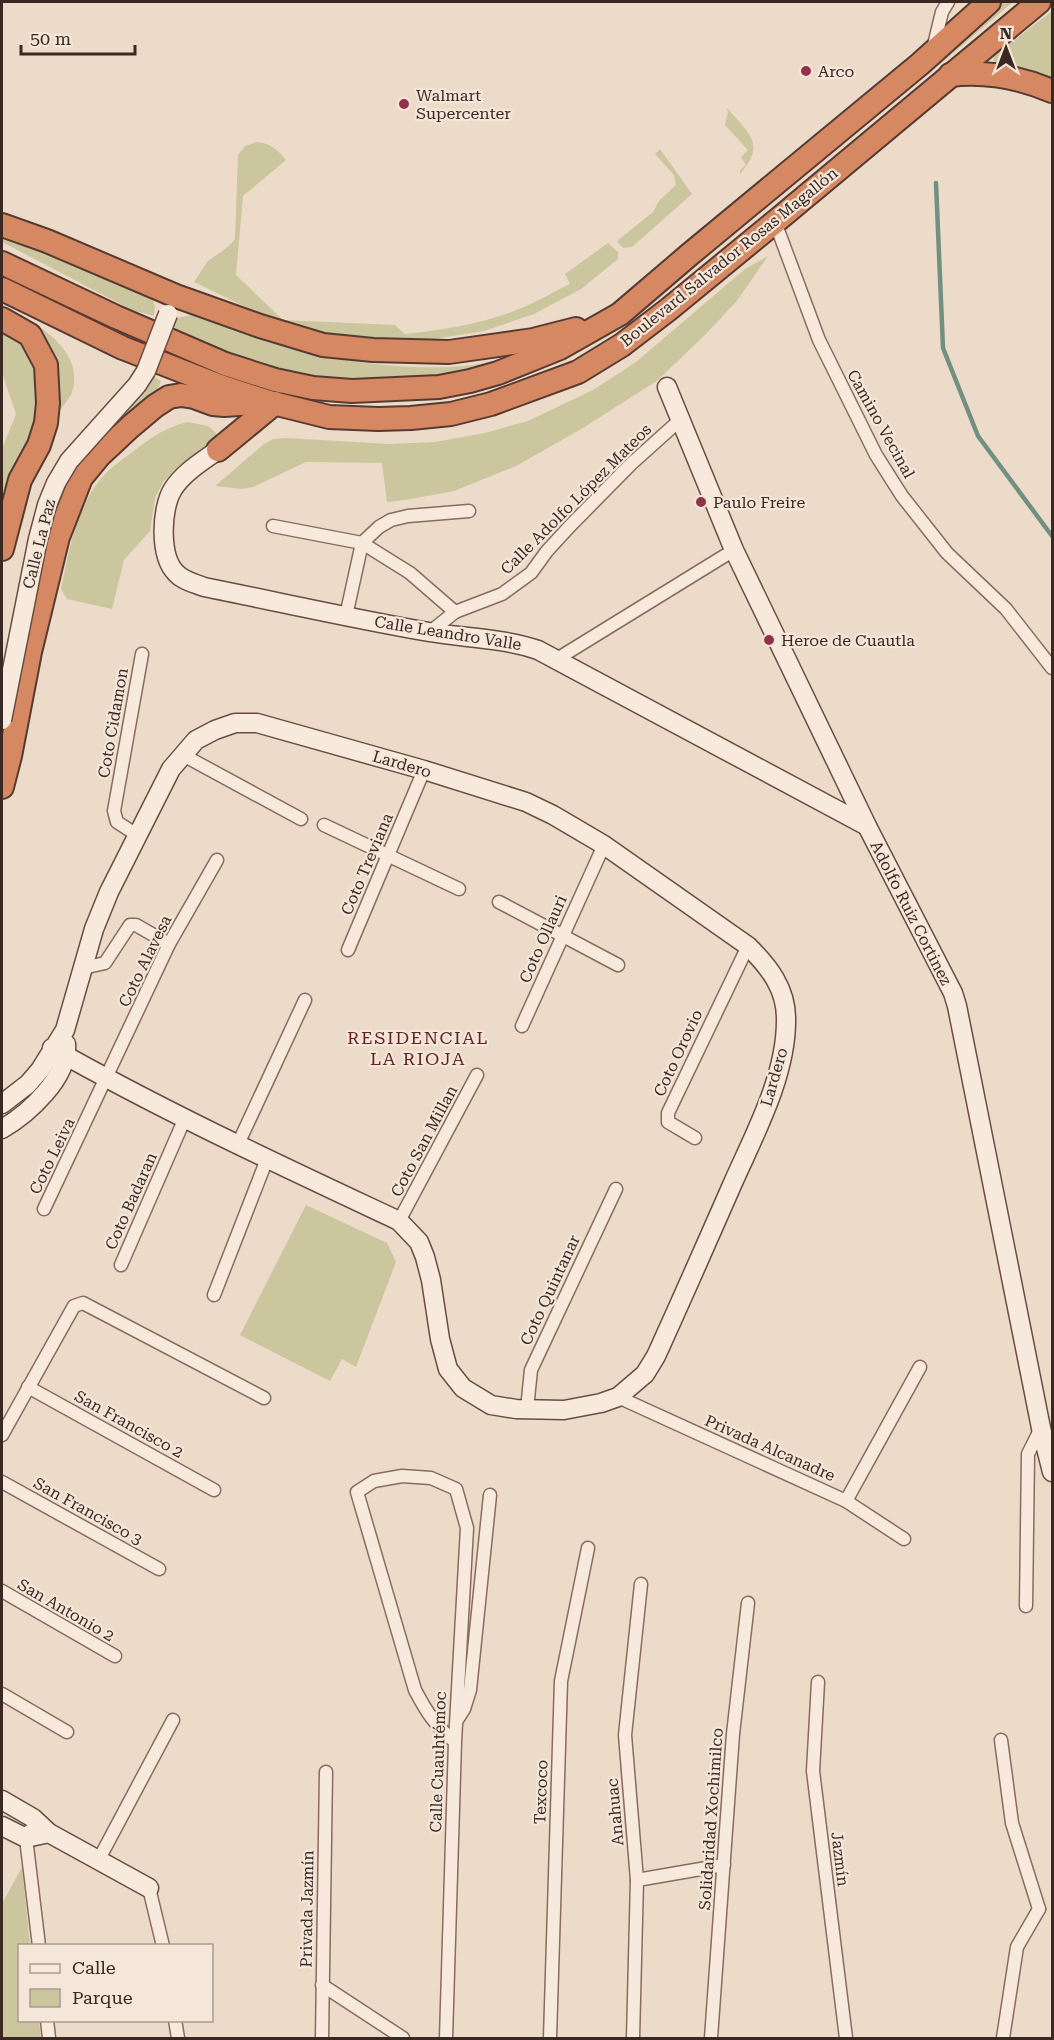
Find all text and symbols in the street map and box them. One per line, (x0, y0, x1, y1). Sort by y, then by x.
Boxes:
scale bar (21, 18, 135, 56)
north arrow (976, 18, 1036, 78)
text: N (1000, 24, 1012, 43)
text: 50 m (30, 28, 71, 49)
place label: Arco (818, 62, 855, 81)
marker: Arco (799, 64, 813, 78)
place label: Walmart Supercenter (416, 86, 511, 123)
marker: Walmart Supercenter (397, 97, 411, 111)
street label: Boulevard Salvador Rosas Magallón (616, 163, 842, 351)
street label: Camino Vecinal (843, 366, 919, 482)
street label: Calle Adolfo López Mateos (497, 419, 656, 578)
place label: Paulo Freire (713, 493, 805, 512)
marker: Paulo Freire (694, 495, 708, 509)
street label: Calle La Paz (19, 497, 59, 591)
street label: Calle Leandro Valle (373, 612, 523, 654)
place label: Heroe de Cuautla (781, 631, 915, 650)
marker: Heroe de Cuautla (762, 633, 776, 647)
street label: Coto Cidamon (94, 666, 132, 780)
street label: Lardero (370, 747, 434, 782)
street label: Coto Treviana (337, 810, 397, 918)
street label: Adolfo Ruiz Cortinez (866, 838, 956, 989)
street label: Coto Ollauri (515, 892, 571, 986)
street label: Coto Alavesa (115, 912, 176, 1010)
street label: Coto Orovio (650, 1006, 707, 1100)
district label: RESIDENCIAL LA RIOJA (347, 1027, 489, 1069)
street label: Lardero (757, 1045, 792, 1109)
street label: Coto San Millan (387, 1082, 461, 1200)
street label: Coto Leiva (25, 1114, 79, 1197)
street label: Coto Badaran (101, 1149, 161, 1253)
street label: Coto Quintanar (516, 1232, 584, 1348)
street label: San Francisco 2 (71, 1386, 187, 1462)
street label: Privada Alcanadre (702, 1411, 838, 1485)
street label: San Francisco 3 (30, 1473, 146, 1549)
street label: San Antonio 2 (14, 1575, 118, 1645)
street label: Calle Cuauhtémoc (426, 1691, 450, 1833)
street label: Solidaridad Xochimilco (695, 1727, 727, 1911)
street label: Texcoco (530, 1759, 552, 1825)
street label: Anahuac (603, 1777, 627, 1847)
street label: Jazmín (827, 1831, 853, 1887)
street label: Privada Jazmín (296, 1850, 318, 1968)
legend (18, 1944, 213, 2022)
text: Calle (72, 1957, 116, 1978)
text: Parque (72, 1987, 133, 2008)

